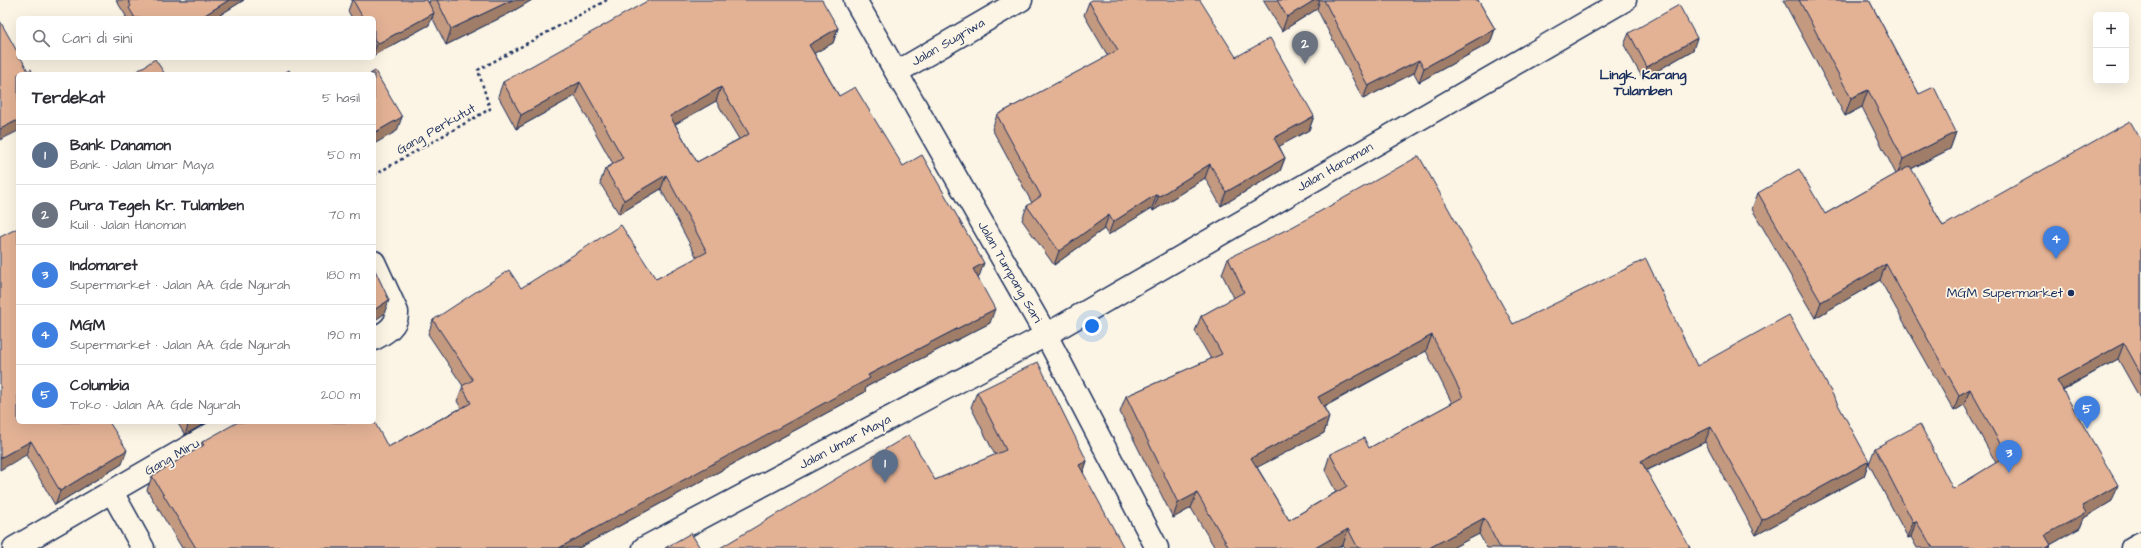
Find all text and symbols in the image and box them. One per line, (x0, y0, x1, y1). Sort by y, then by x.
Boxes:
map controls (2093, 12, 2129, 84)
button: + (2093, 12, 2129, 48)
street label: Jalan Sugriwa (908, 14, 989, 71)
search box (16, 16, 376, 60)
icon: search (30, 27, 52, 49)
text: Cari di sini (62, 28, 132, 49)
pin: 2 (1292, 31, 1318, 64)
button: − (2093, 48, 2129, 84)
district label: Lingk. Karang Tulamben (1600, 65, 1687, 101)
text: Terdekat (32, 86, 105, 110)
text: 5 hasil (322, 89, 360, 107)
street label: Gang Perkutut (393, 99, 480, 160)
text: Bank Danamon (70, 135, 171, 156)
street label: Jalan Hanoman (1294, 138, 1377, 196)
text: 1 (44, 146, 46, 164)
text: 50 m (327, 146, 360, 164)
text: Bank · Jalan Umar Maya (70, 156, 214, 174)
text: Pura Tegeh Kr. Tulamben (70, 195, 244, 216)
text: 2 (41, 206, 49, 224)
text: 70 m (328, 206, 360, 224)
text: Kuil · Jalan Hanoman (70, 216, 186, 234)
street label: Jalan Tumpang Sari (973, 218, 1047, 327)
pin: 4 (2043, 226, 2069, 259)
text: Indomaret (70, 255, 138, 276)
text: 3 (42, 266, 48, 284)
text: 180 m (326, 266, 360, 284)
text: Supermarket · Jalan AA. Gde Ngurah (70, 276, 290, 294)
place label: MGM Supermarket (1947, 284, 2064, 302)
marker: MGM Supermarket (2066, 288, 2076, 298)
text: MGM (70, 315, 105, 336)
your location (1082, 316, 1102, 336)
text: 4 (41, 326, 49, 344)
text: 190 m (327, 326, 360, 344)
text: Supermarket · Jalan AA. Gde Ngurah (70, 336, 290, 354)
text: Columbia (70, 375, 129, 396)
text: 5 (40, 386, 50, 404)
text: 200 m (321, 386, 360, 404)
text: Toko · Jalan AA. Gde Ngurah (70, 396, 240, 414)
pin: 5 (2074, 396, 2100, 429)
street label: Jalan Umar Maya (796, 410, 895, 475)
street label: Gang Miru (141, 434, 204, 481)
pin: 3 (1996, 440, 2022, 473)
pin: 1 (872, 450, 898, 483)

